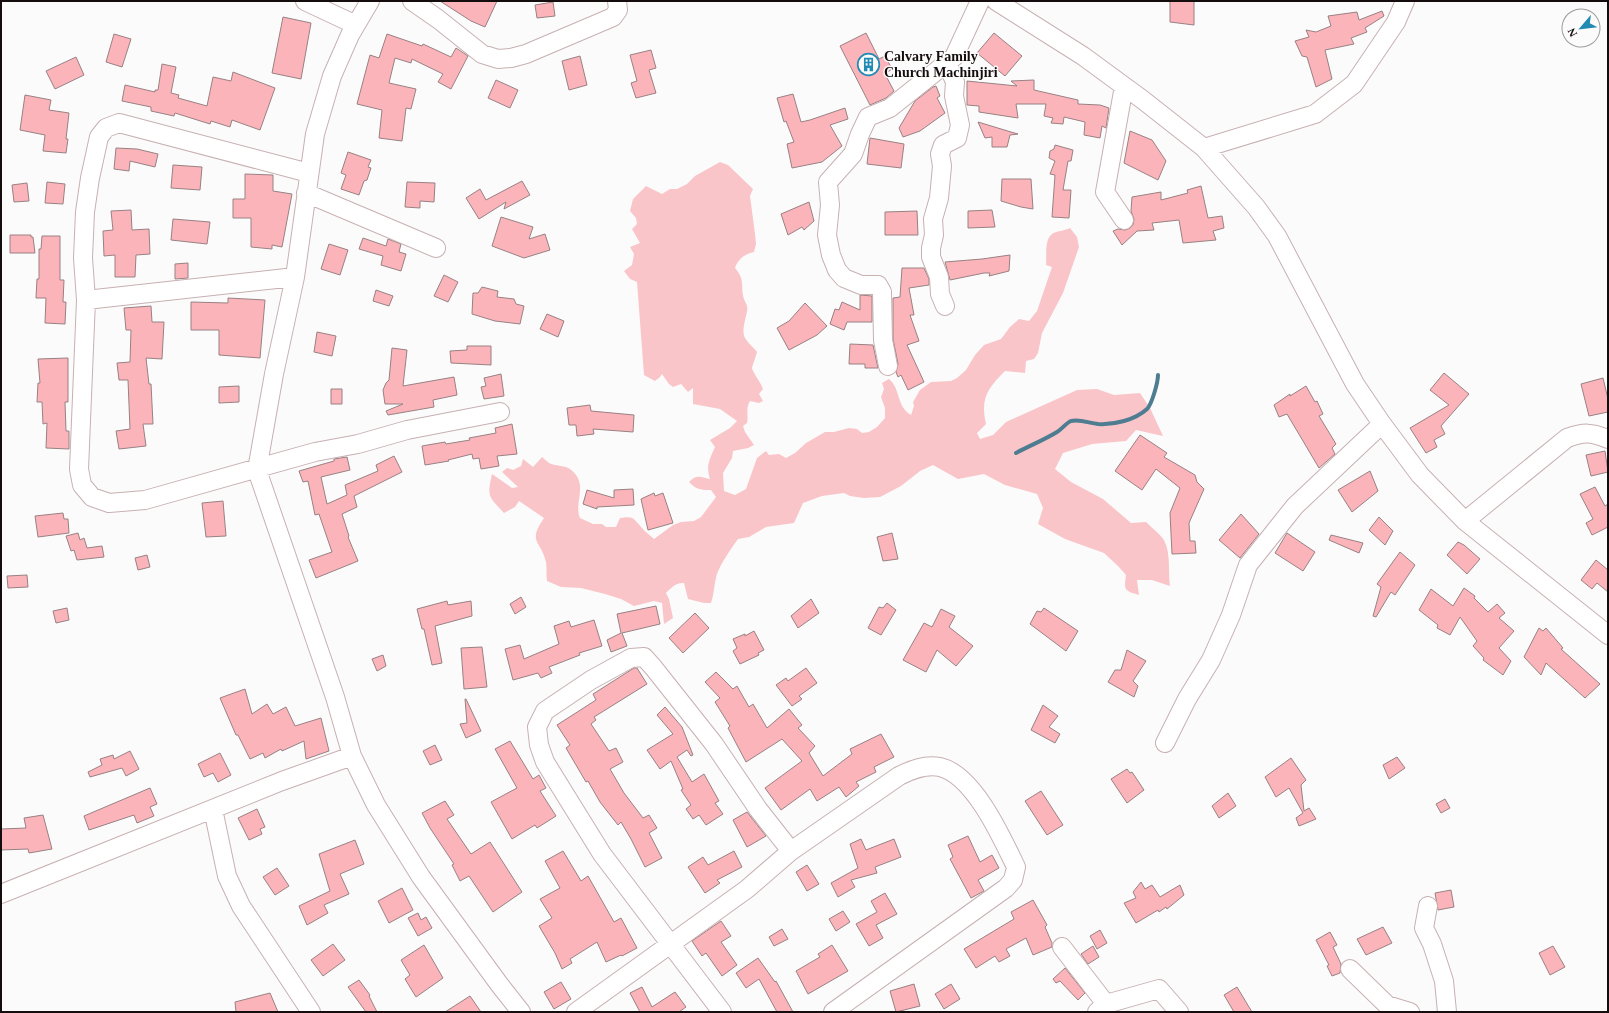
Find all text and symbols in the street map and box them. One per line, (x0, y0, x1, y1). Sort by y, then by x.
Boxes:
north arrow (1561, 8, 1601, 48)
text: N (1565, 26, 1579, 39)
place label: Calvary Family Church Machinjiri (884, 49, 998, 80)
building icon: Calvary Family Church Machinjiri (856, 51, 882, 77)

